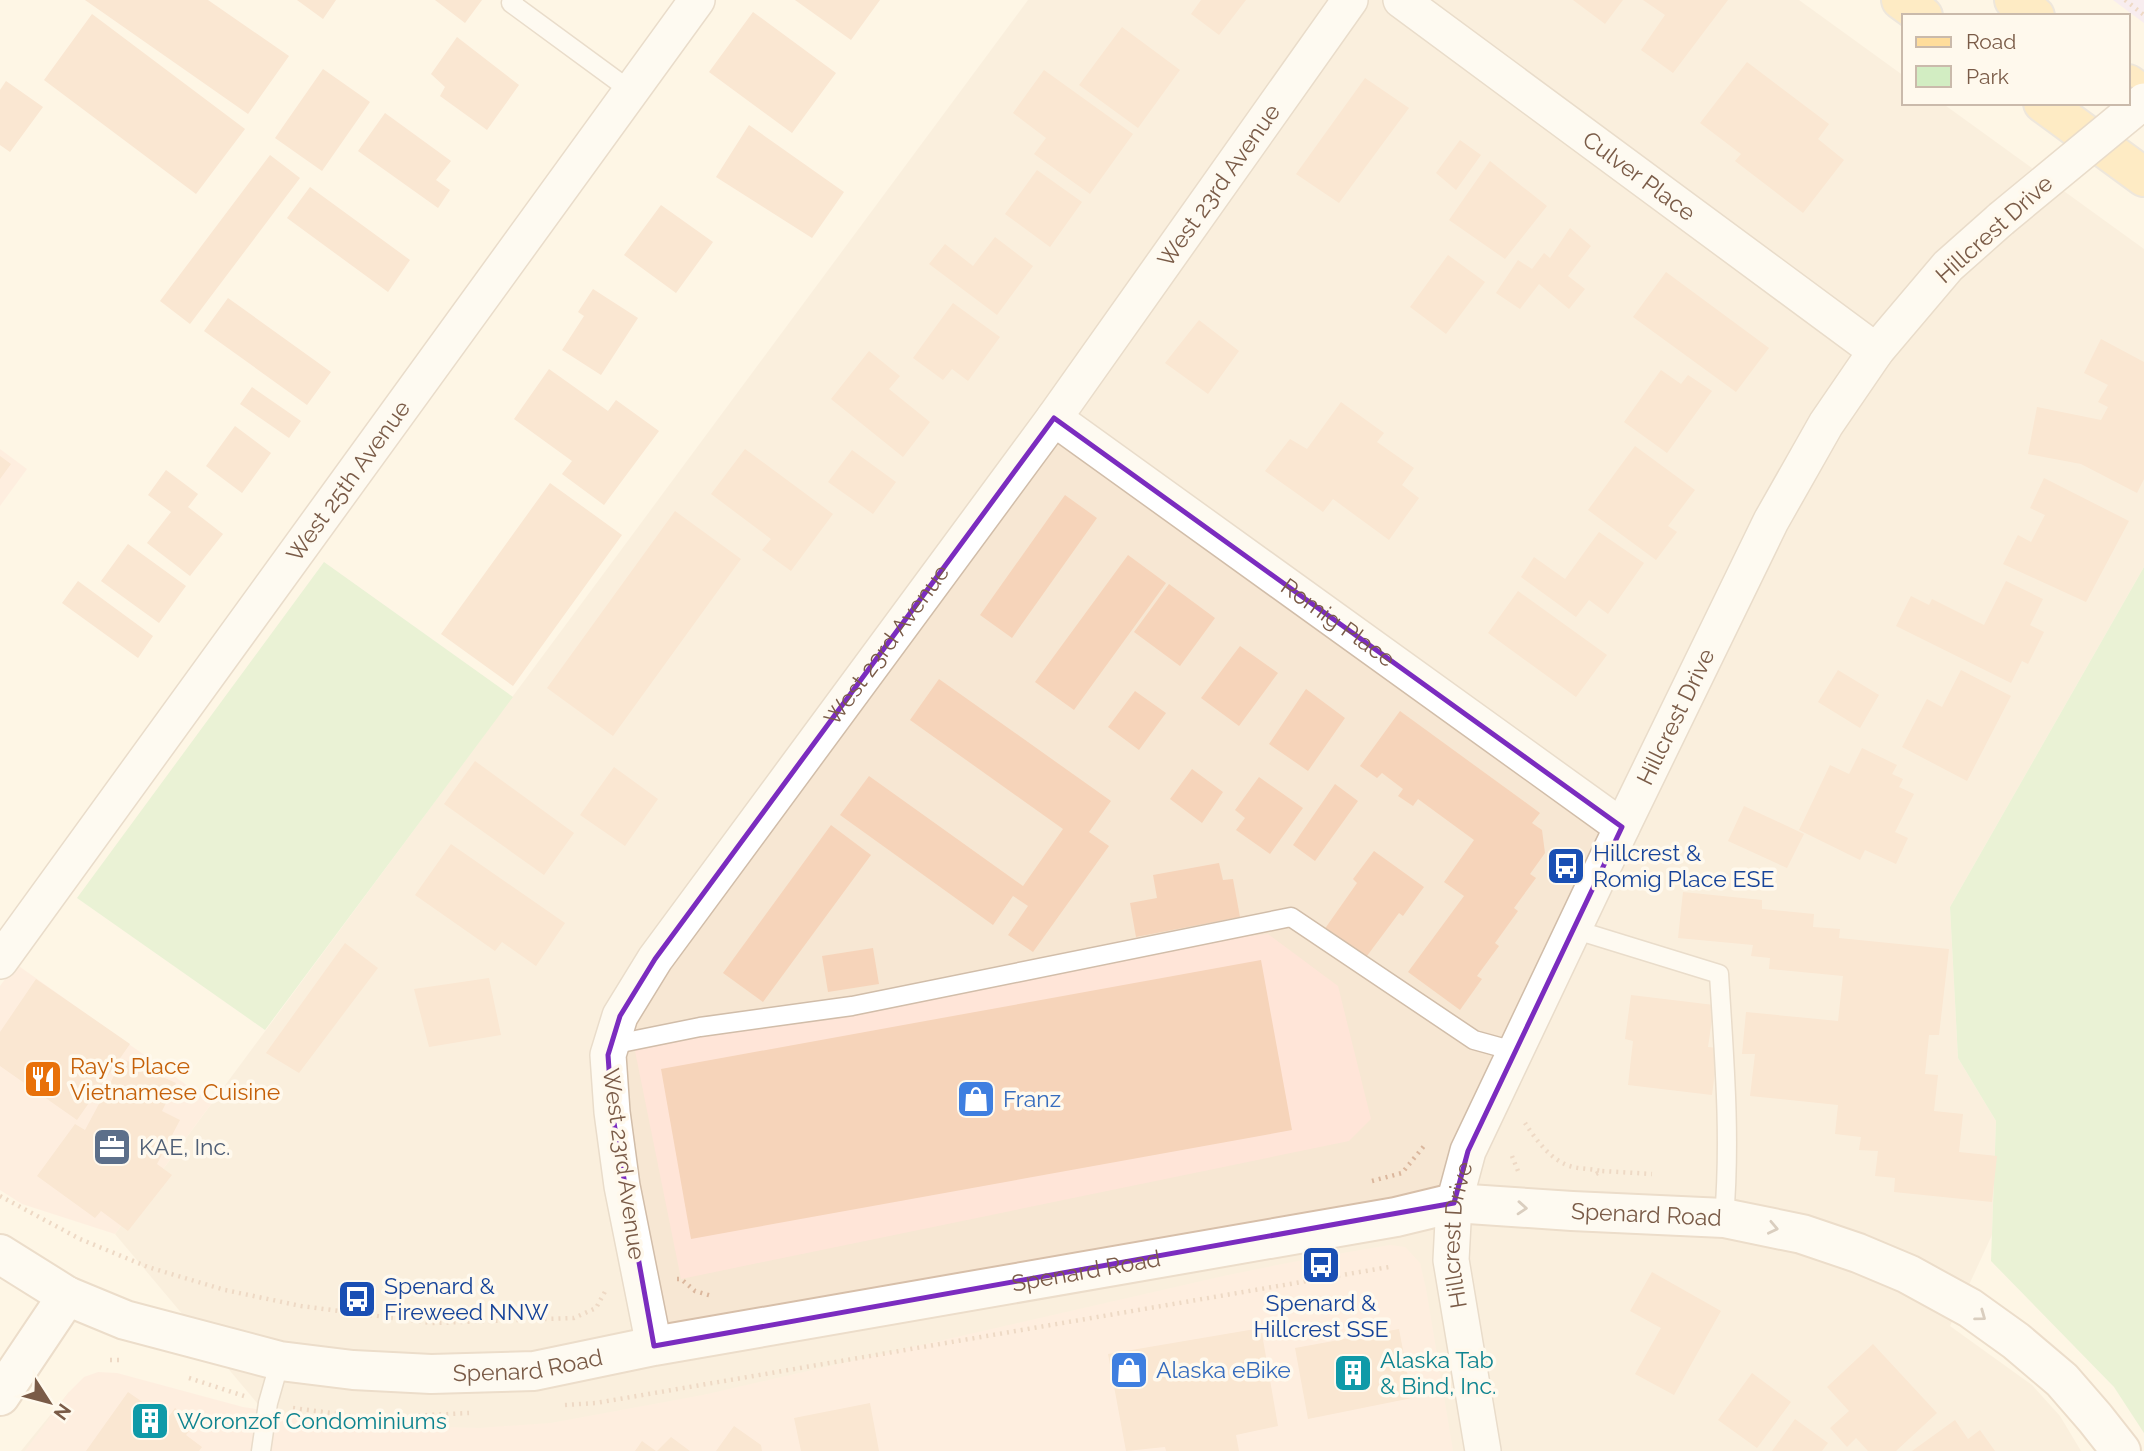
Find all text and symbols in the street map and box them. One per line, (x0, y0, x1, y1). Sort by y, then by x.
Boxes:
legend (1902, 14, 2130, 105)
text: Road (1966, 29, 2016, 54)
text: Park (1966, 64, 2009, 89)
street label: West 23rd Avenue (1152, 98, 1285, 272)
street label: Culver Place (1578, 125, 1701, 226)
street label: Hillcrest Drive (1930, 169, 2058, 288)
street label: West 25th Avenue (280, 395, 415, 566)
street label: West 23rd Avenue (818, 559, 954, 730)
street label: Romig Place (1276, 572, 1400, 672)
street label: Hillcrest Drive (1631, 644, 1720, 789)
place label: Hillcrest & Romig Place ESE (1593, 839, 1774, 892)
bus stop icon: Hillcrest & Romig Place ESE (1545, 845, 1587, 887)
place label: Ray's Place Vietnamese Cuisine (70, 1052, 280, 1105)
restaurant icon: Ray's Place Vietnamese Cuisine (22, 1058, 64, 1100)
street label: West 23rd Avenue (598, 1067, 651, 1261)
shop icon: Franz (955, 1078, 997, 1120)
place label: Franz (1003, 1085, 1061, 1112)
office icon: KAE, Inc. (91, 1126, 133, 1168)
place label: KAE, Inc. (139, 1133, 230, 1160)
street label: Hillcrest Drive (1437, 1159, 1478, 1310)
street label: Spenard Road (1570, 1197, 1722, 1231)
one-way arrow (1517, 1200, 1528, 1215)
one-way arrow (1767, 1220, 1779, 1235)
street label: Spenard Road (1009, 1244, 1163, 1297)
bus stop icon: Spenard & Hillcrest SSE (1300, 1244, 1342, 1286)
place label: Spenard & Fireweed NNW (384, 1272, 548, 1325)
bus stop icon: Spenard & Fireweed NNW (336, 1278, 378, 1320)
place label: Spenard & Hillcrest SSE (1254, 1289, 1388, 1342)
one-way arrow (1973, 1308, 1986, 1320)
street label: Spenard Road (452, 1343, 605, 1386)
place label: Alaska Tab & Bind, Inc. (1380, 1346, 1496, 1399)
shop icon: Alaska eBike (1108, 1349, 1150, 1391)
building icon: Alaska Tab & Bind, Inc. (1332, 1352, 1374, 1394)
place label: Alaska eBike (1156, 1356, 1291, 1383)
north arrow (14, 1367, 84, 1437)
text: N (50, 1400, 76, 1424)
building icon: Woronzof Condominiums (129, 1400, 171, 1442)
place label: Woronzof Condominiums (177, 1407, 447, 1434)

